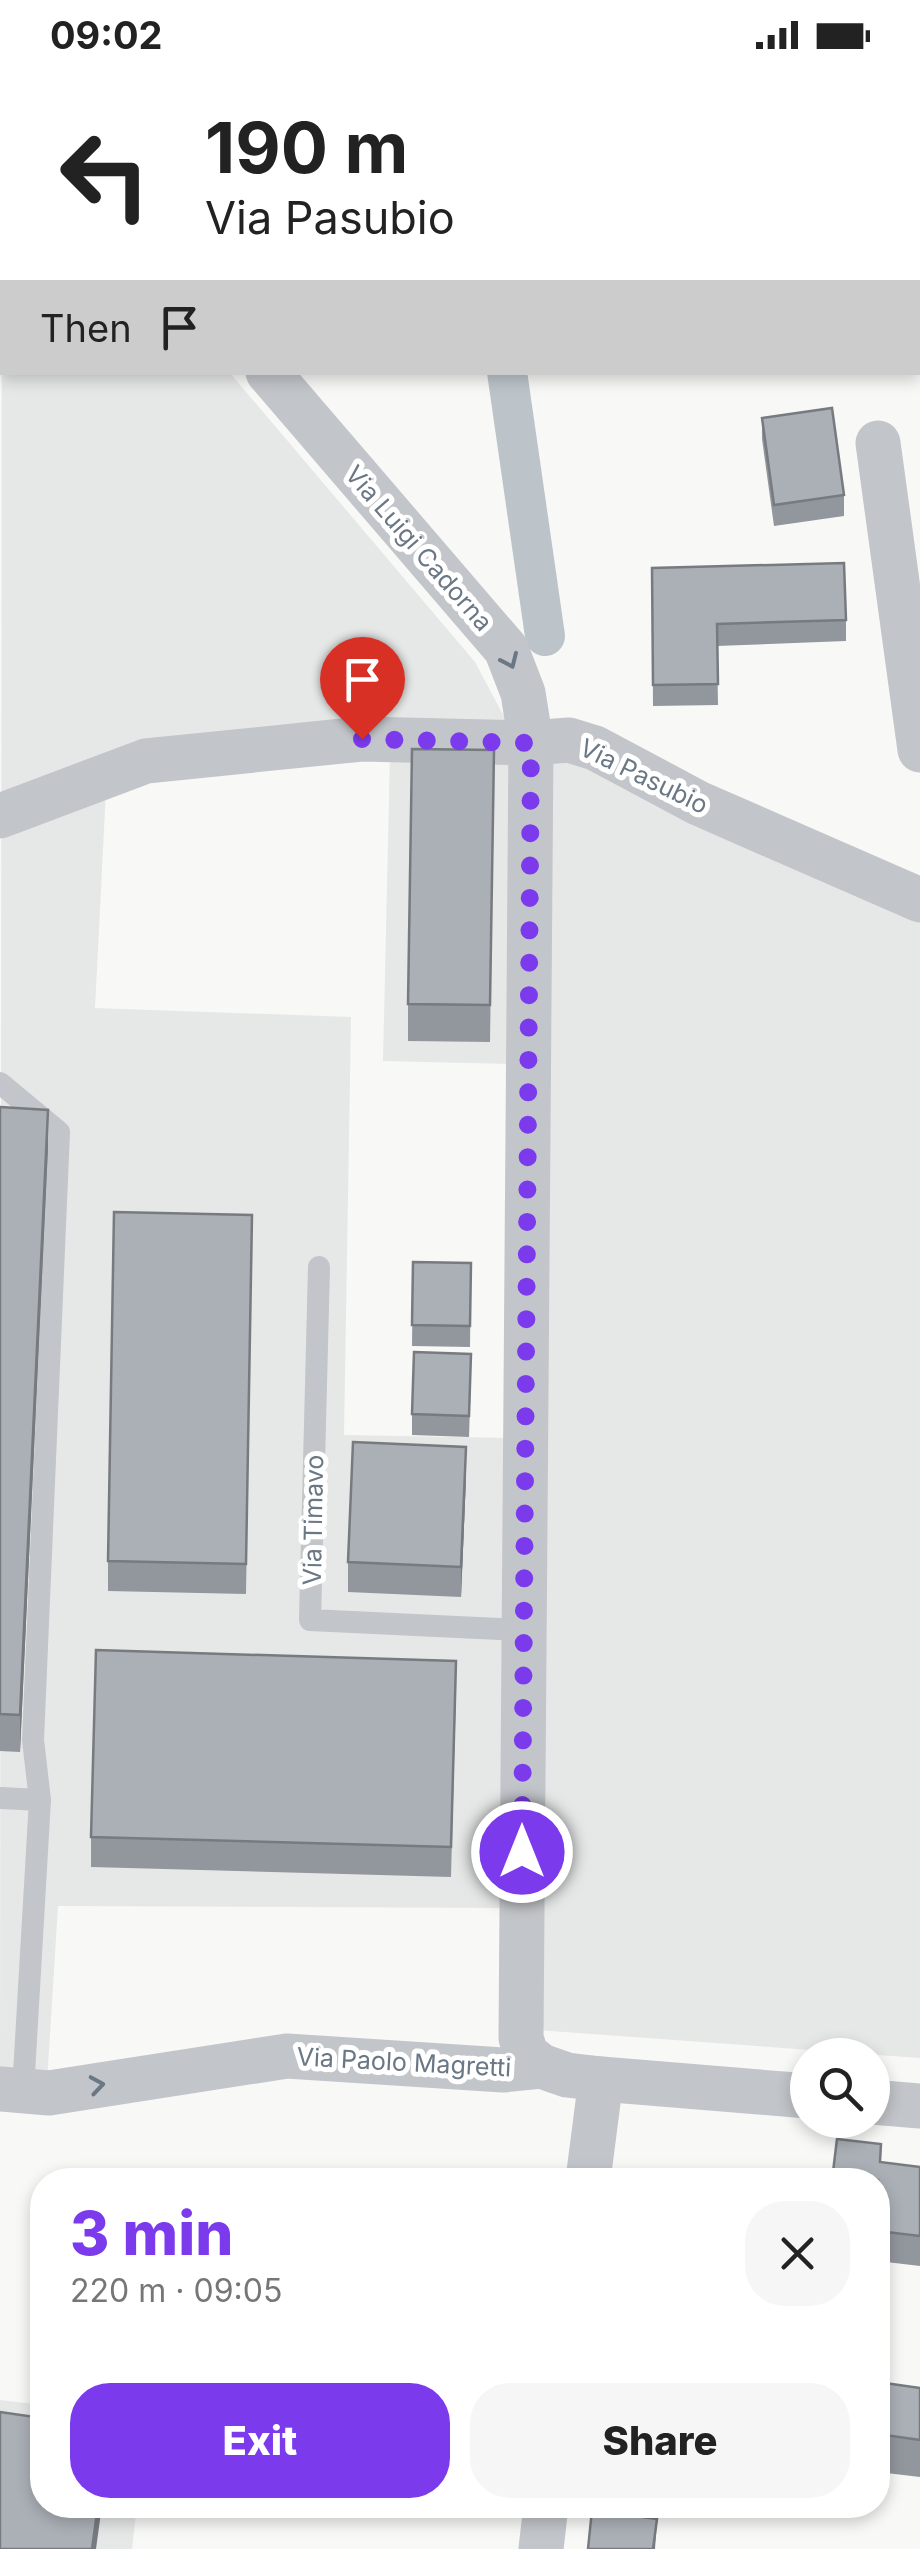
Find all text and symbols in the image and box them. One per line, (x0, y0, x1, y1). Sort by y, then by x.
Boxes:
text: 09:02 (50, 12, 163, 58)
text: 190 m (205, 105, 408, 190)
icon: left (40, 110, 170, 240)
text: Via Pasubio (205, 190, 455, 245)
icon: arrive (152, 300, 207, 355)
text: Then (40, 305, 132, 351)
street label: Via Luigi Cadorna (339, 459, 499, 637)
pin (320, 637, 405, 740)
one-way arrow (498, 651, 518, 669)
icon: arrive (335, 652, 390, 707)
street label: Via Pasubio (575, 732, 713, 820)
street label: Via Timavo (297, 1454, 329, 1586)
position arrow (470, 1800, 574, 1904)
map controls (790, 2038, 890, 2138)
button: search (790, 2038, 890, 2138)
street label: Via Paolo Magretti (296, 2041, 512, 2083)
one-way arrow (88, 2076, 105, 2097)
text: 3 min (70, 2197, 233, 2269)
button: close (745, 2201, 850, 2306)
text: 220 m · 09:05 (70, 2271, 282, 2310)
button: Exit (70, 2383, 450, 2498)
button: Share (470, 2383, 850, 2498)

